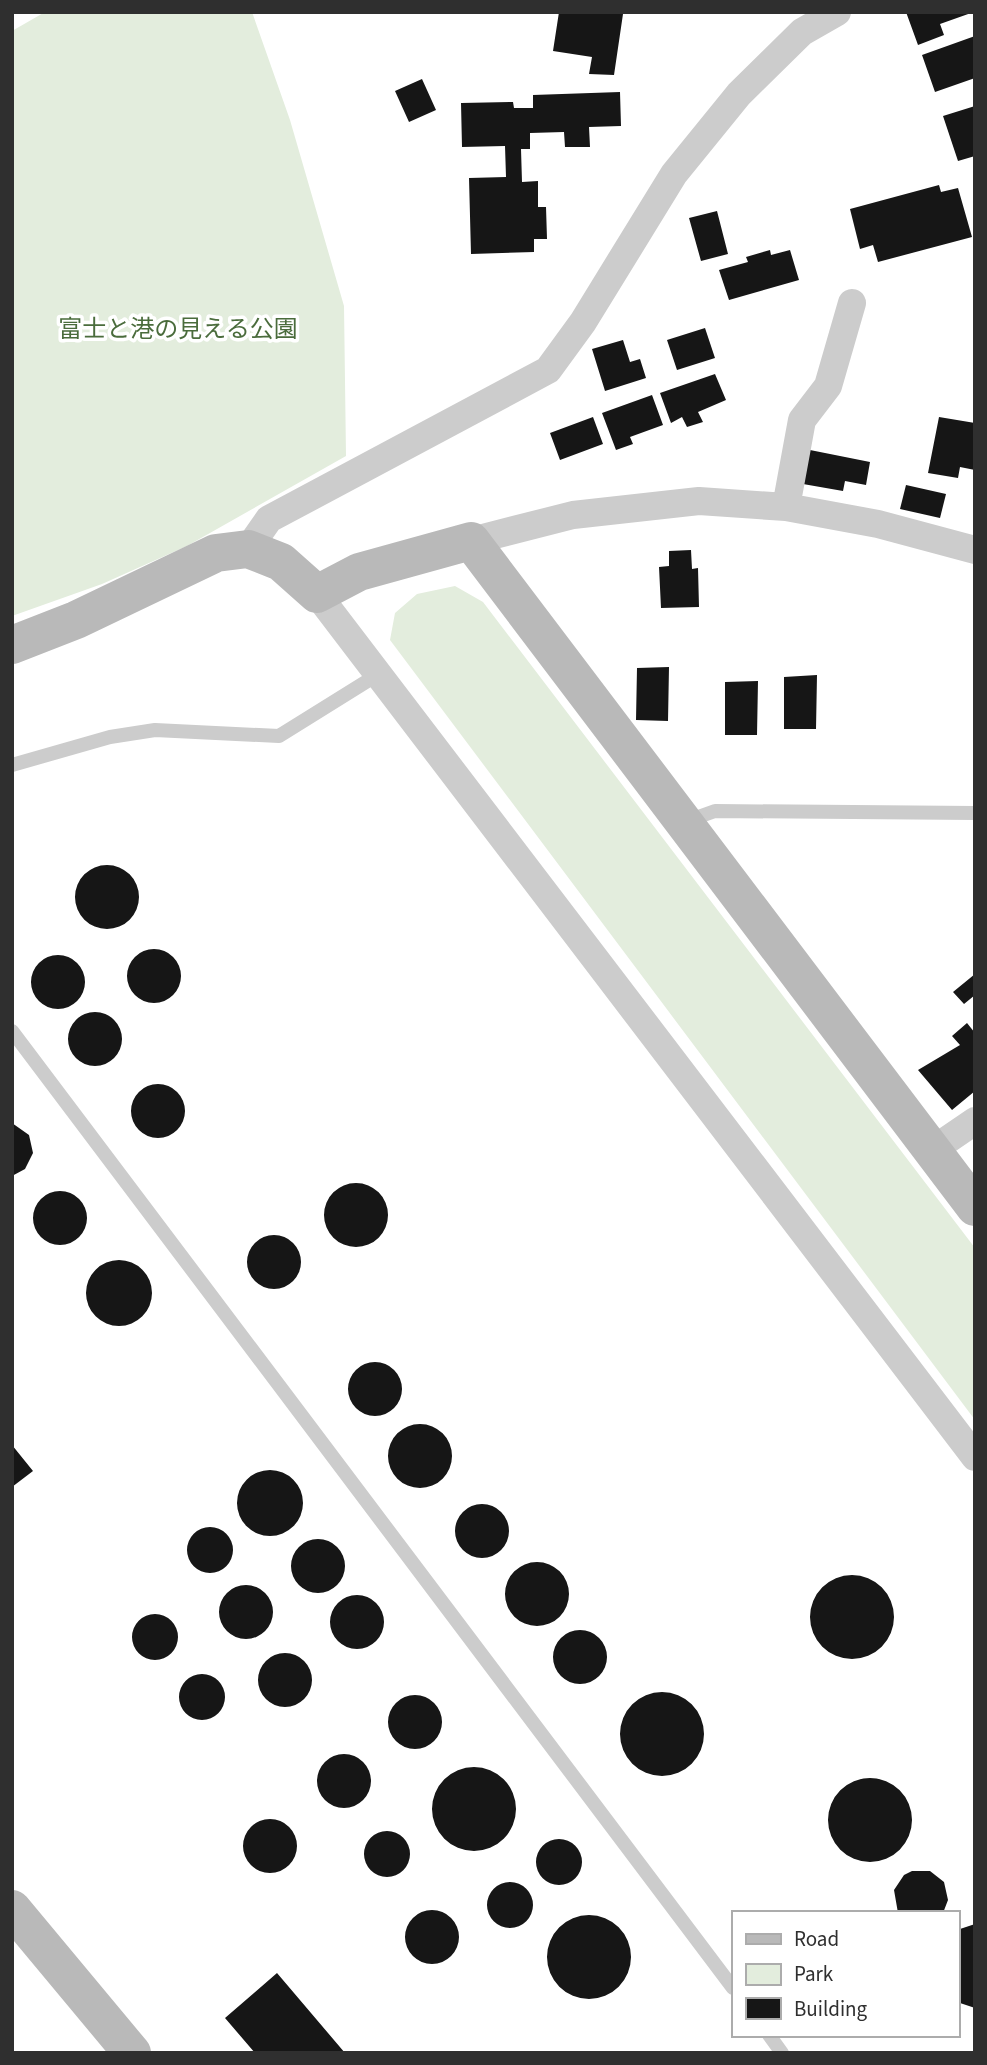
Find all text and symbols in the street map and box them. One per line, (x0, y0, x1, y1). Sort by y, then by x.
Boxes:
park label: 富士と港の見える公園 (58, 312, 298, 347)
legend (732, 1911, 959, 2037)
text: Road (794, 1924, 839, 1954)
text: Park (794, 1959, 834, 1989)
text: Building (794, 1994, 868, 2024)

